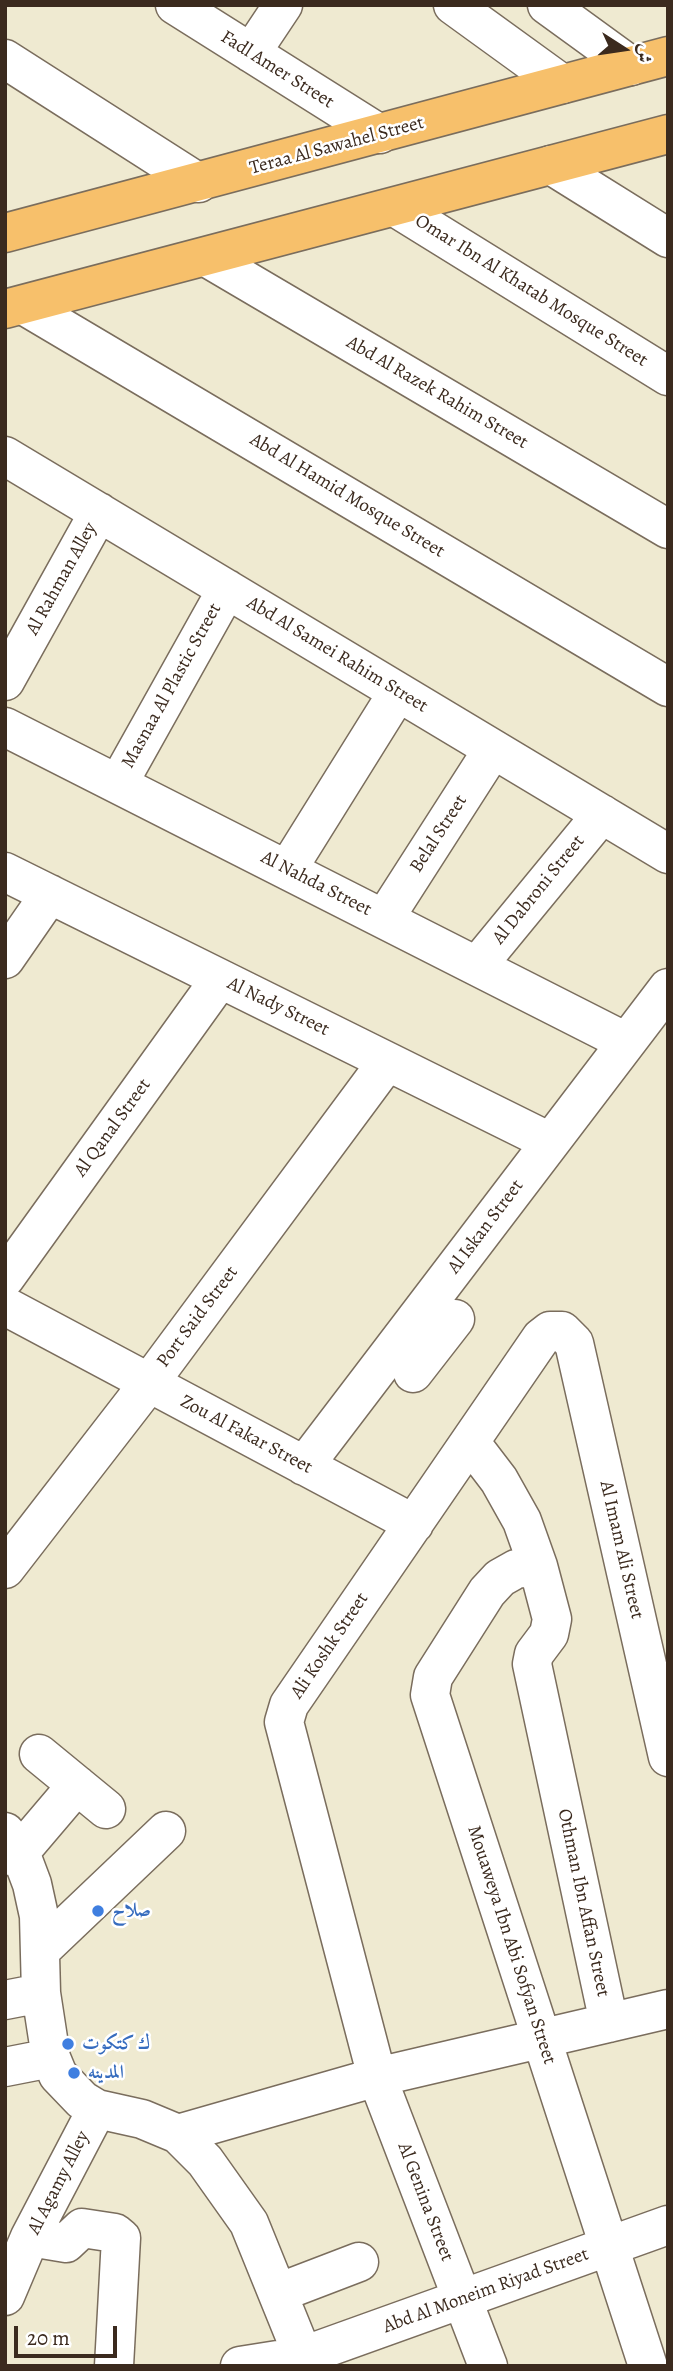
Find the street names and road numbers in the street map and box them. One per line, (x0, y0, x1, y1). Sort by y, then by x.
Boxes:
street label: Fadl Amer Street (216, 26, 338, 114)
street label: Teraa Al Sawahel Street (247, 112, 427, 180)
street label: Omar Ibn Al Khatab Mosque Street (410, 210, 652, 372)
street label: Abd Al Razek Rahim Street (342, 332, 532, 454)
street label: Abd Al Hamid Mosque Street (245, 429, 449, 563)
street label: Al Rahman Alley (22, 519, 102, 639)
street label: Abd Al Samei Rahim Street (242, 592, 432, 718)
street label: Masnaa Al Plastic Street (117, 600, 227, 772)
street label: Belal Street (405, 791, 473, 877)
street label: Al Dabroni Street (488, 831, 590, 949)
street label: Al Nahda Street (257, 846, 375, 922)
street label: Al Nady Street (223, 973, 333, 1041)
street label: Al Qanal Street (70, 1075, 156, 1181)
street label: Al Iskan Street (443, 1175, 529, 1279)
street label: Port Said Street (152, 1262, 244, 1372)
street label: Zou Al Fakar Street (176, 1391, 316, 1479)
street label: Al Imam Ali Street (594, 1479, 648, 1621)
street label: Ali Koshk Street (286, 1589, 374, 1703)
street label: Othman Ibn Affan Street (552, 1807, 614, 1999)
street label: Mouaweya Ibn Abi Sofyan Street (462, 1823, 560, 2067)
street label: Al Agamy Alley (23, 2127, 95, 2239)
street label: Al Genina Street (392, 2139, 458, 2265)
street label: Abd Al Moneim Riyad Street (380, 2243, 592, 2339)

